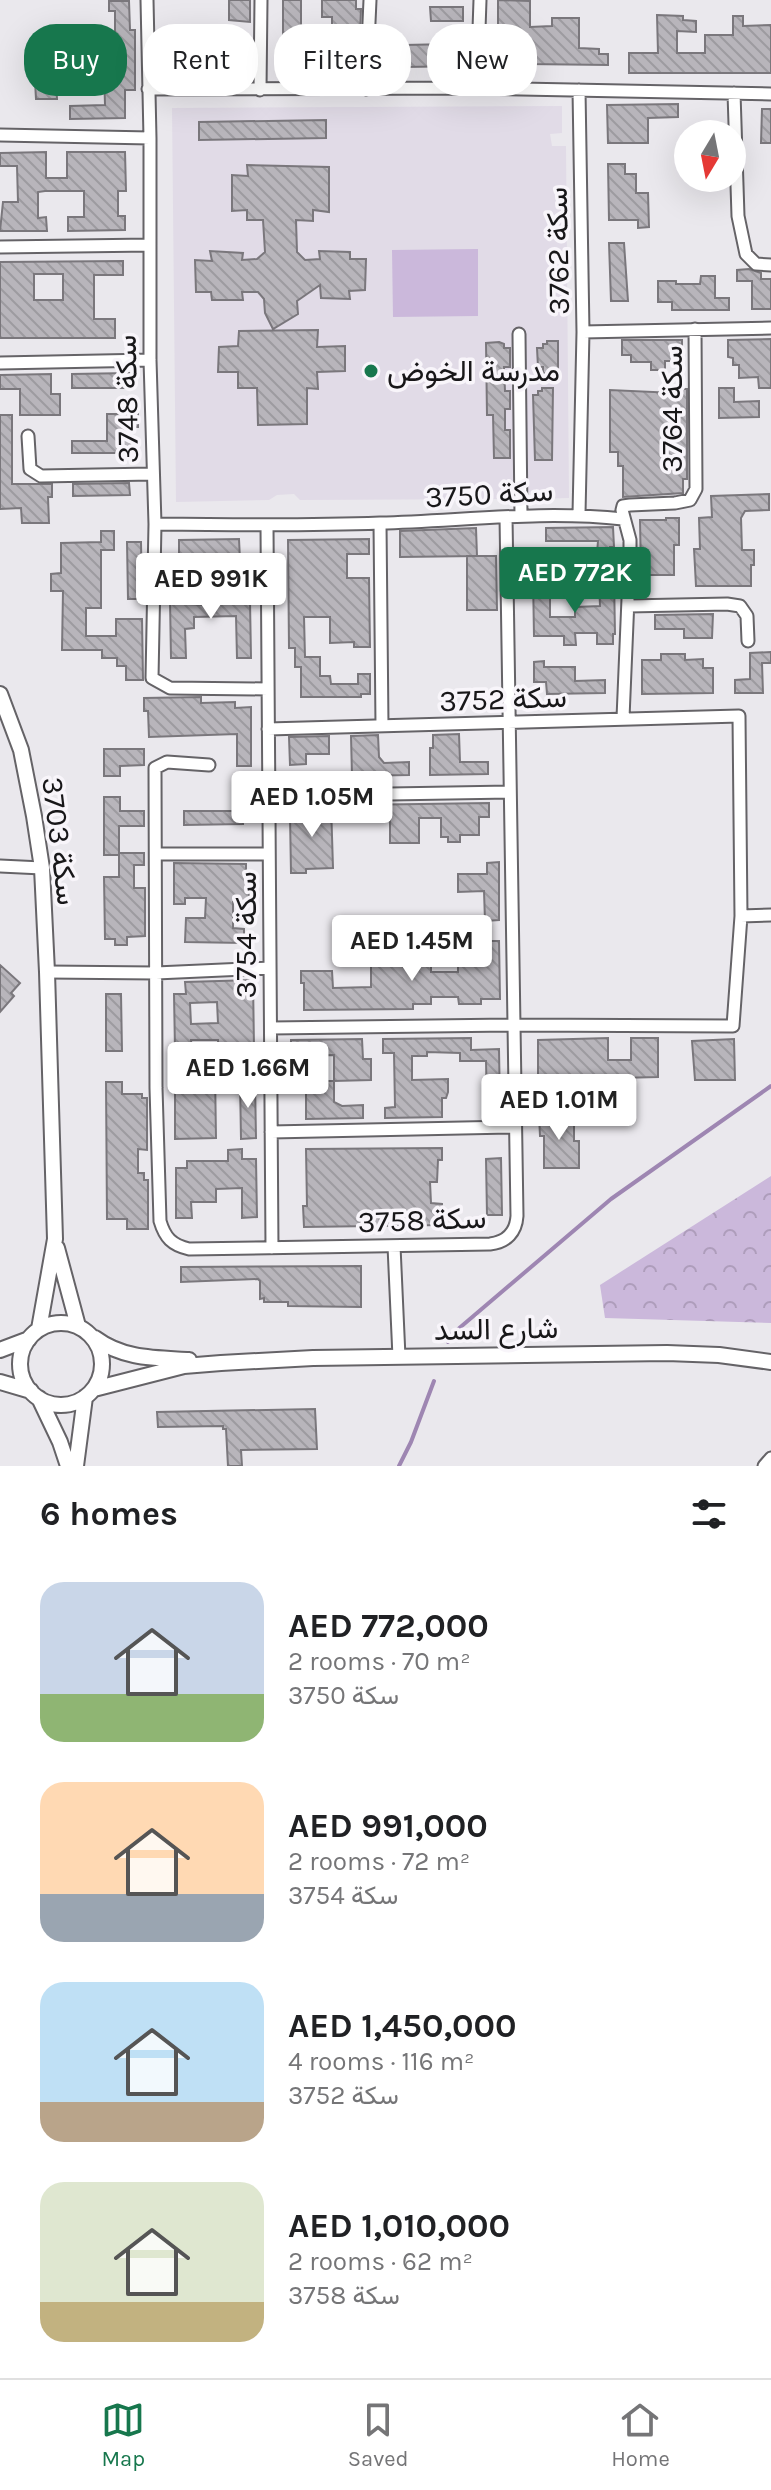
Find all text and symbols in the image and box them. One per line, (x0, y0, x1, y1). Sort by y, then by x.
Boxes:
chip: Buy (24, 24, 127, 96)
chip: Rent (143, 24, 258, 96)
chip: Filters (274, 24, 411, 96)
chip: New (427, 24, 537, 96)
north arrow (674, 120, 746, 192)
map controls (674, 120, 746, 192)
street label: سكة 3762 (539, 187, 577, 315)
street label: سكة 3748 (108, 334, 146, 464)
street label: سكة 3764 (654, 345, 690, 473)
place label: مدرسة الخوض (387, 353, 560, 389)
marker: مدرسة الخوض (362, 362, 380, 380)
street label: سكة 3750 (424, 473, 554, 515)
pin: AED 772K (492, 547, 658, 615)
pin: AED 991K (128, 553, 294, 621)
text: AED 772K (518, 557, 632, 588)
text: AED 991K (154, 563, 268, 594)
street label: سكة 3752 (439, 679, 567, 719)
pin: AED 1.05M (220, 771, 404, 839)
street label: سكة 3703 (34, 775, 86, 907)
text: AED 1.05M (249, 781, 375, 812)
street label: سكة 3754 (228, 871, 264, 999)
pin: AED 1.45M (320, 915, 504, 983)
text: AED 1.45M (350, 925, 474, 956)
pin: AED 1.66M (156, 1042, 340, 1110)
text: AED 1.66M (185, 1052, 311, 1083)
pin: AED 1.01M (467, 1074, 651, 1142)
text: AED 1.01M (499, 1084, 619, 1115)
street label: سكة 3758 (357, 1200, 487, 1240)
street label: شارع السد (434, 1310, 559, 1350)
icon: filters (687, 1492, 731, 1536)
text: 6 homes (40, 1494, 178, 1534)
text: AED 772,000 (288, 1606, 489, 1646)
icon: home (104, 1614, 200, 1710)
text: 2 rooms · 70 m² (288, 1646, 471, 1677)
text: سكة 3750 (288, 1680, 399, 1711)
text: AED 991,000 (288, 1806, 488, 1846)
icon: home (104, 1814, 200, 1910)
text: 2 rooms · 72 m² (288, 1846, 470, 1877)
text: سكة 3754 (288, 1880, 398, 1911)
text: AED 1,450,000 (288, 2006, 517, 2046)
icon: home (104, 2014, 200, 2110)
text: 4 rooms · 116 m² (288, 2046, 475, 2077)
text: سكة 3752 (288, 2080, 399, 2111)
text: AED 1,010,000 (288, 2206, 510, 2246)
icon: home (104, 2214, 200, 2310)
text: 2 rooms · 62 m² (288, 2246, 473, 2277)
text: سكة 3758 (288, 2280, 400, 2311)
tab: Map (101, 2398, 145, 2472)
tab: Saved (348, 2398, 409, 2472)
tab: Home (611, 2398, 670, 2472)

